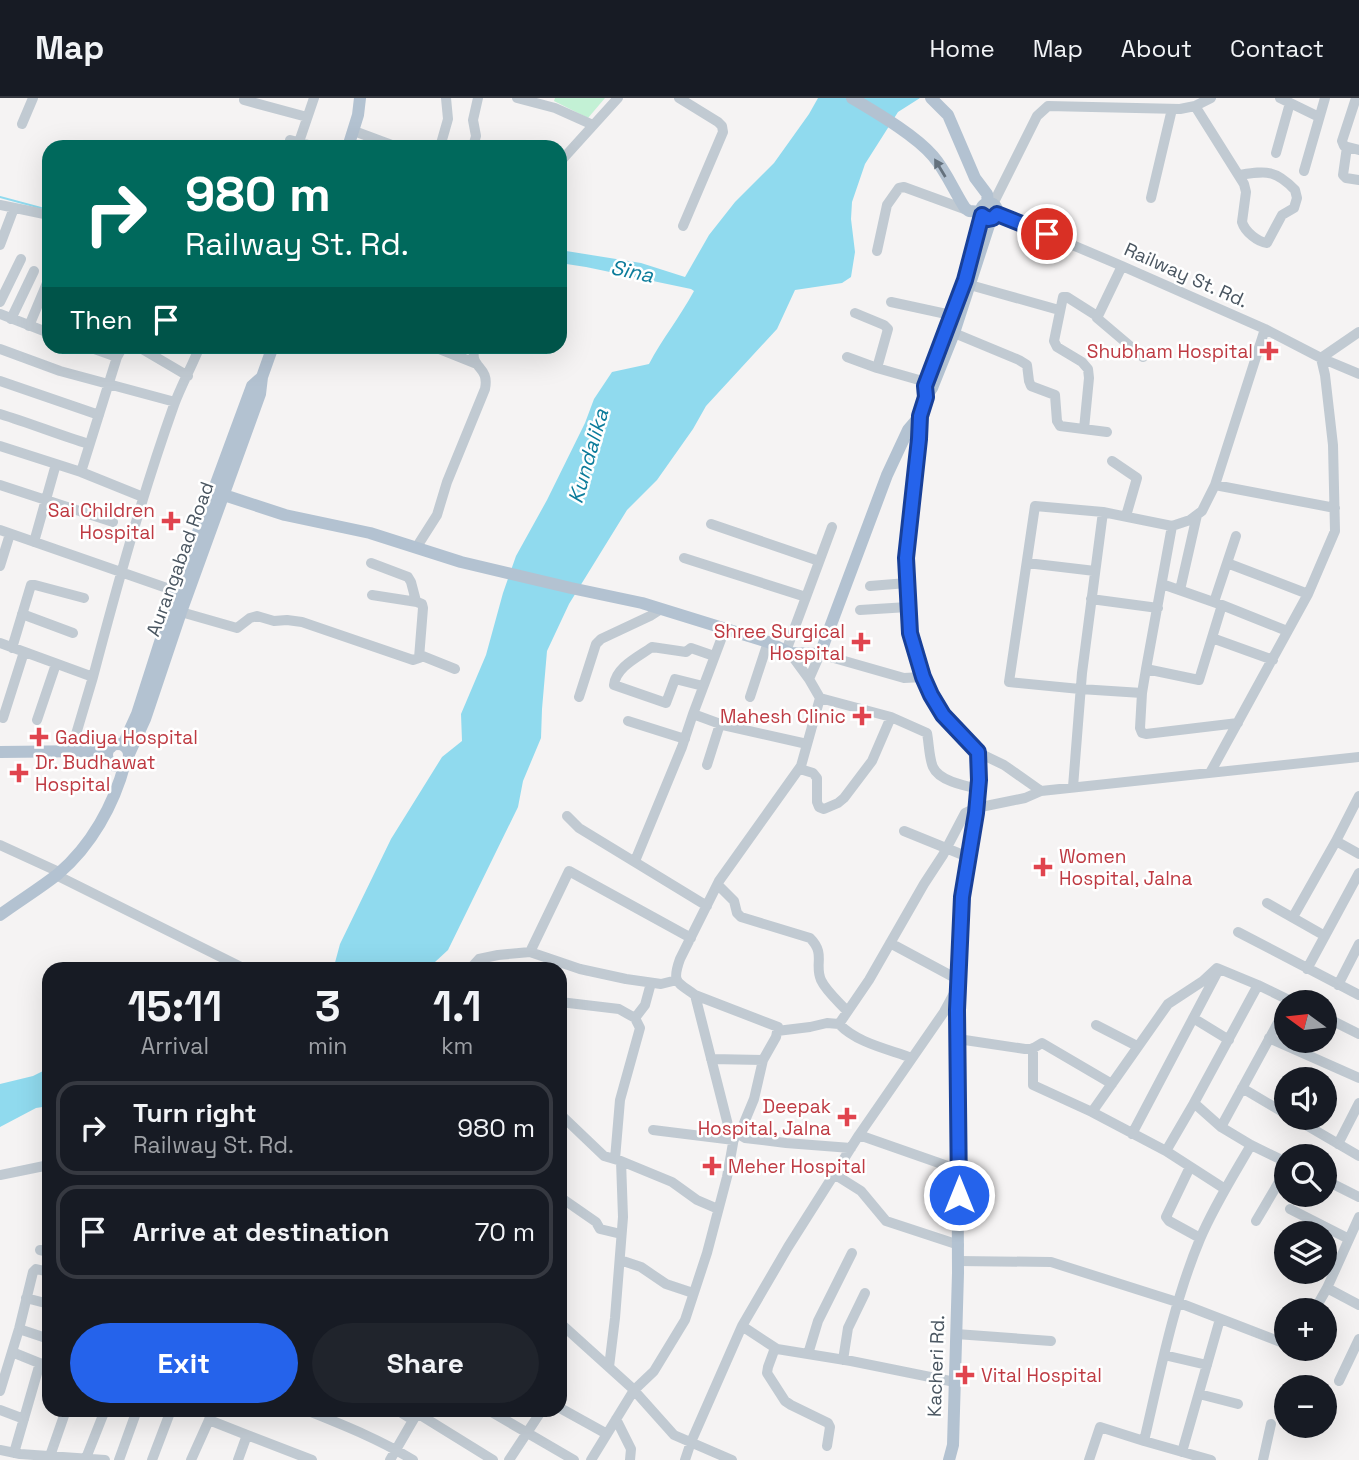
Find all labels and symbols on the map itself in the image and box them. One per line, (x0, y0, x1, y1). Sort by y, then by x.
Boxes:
one-way arrow (934, 158, 946, 177)
pin (1017, 204, 1077, 264)
street label: Railway St. Rd. (1120, 237, 1252, 313)
water label: Sina (608, 253, 657, 289)
place label: Shubham Hospital (1087, 339, 1253, 364)
marker: Shubham Hospital (1259, 341, 1279, 361)
water label: Kundalika (562, 405, 615, 507)
street label: Aurangabad Road (140, 478, 220, 640)
place label: Sai Children Hospital (48, 498, 155, 545)
marker: Sai Children Hospital (161, 511, 181, 531)
place label: Shree Surgical Hospital (714, 619, 845, 666)
marker: Shree Surgical Hospital (851, 632, 871, 652)
place label: Mahesh Clinic (720, 704, 846, 729)
marker: Mahesh Clinic (852, 706, 872, 726)
place label: Gadiya Hospital (55, 725, 198, 750)
marker: Gadiya Hospital (29, 727, 49, 747)
place label: Dr. Budhawat Hospital (35, 750, 156, 797)
marker: Dr. Budhawat Hospital (9, 763, 29, 783)
place label: Women Hospital, Jalna (1059, 844, 1192, 891)
marker: Women Hospital, Jalna (1033, 857, 1053, 877)
north arrow (1274, 990, 1337, 1054)
place label: Deepak Hospital, Jalna (698, 1094, 831, 1141)
marker: Deepak Hospital, Jalna (837, 1107, 857, 1127)
place label: Meher Hospital (728, 1154, 866, 1179)
marker: Meher Hospital (702, 1156, 722, 1176)
position arrow (922, 1158, 996, 1232)
street label: Kacheri Rd. (922, 1314, 950, 1418)
place label: Vital Hospital (981, 1363, 1102, 1388)
marker: Vital Hospital (955, 1365, 975, 1385)

